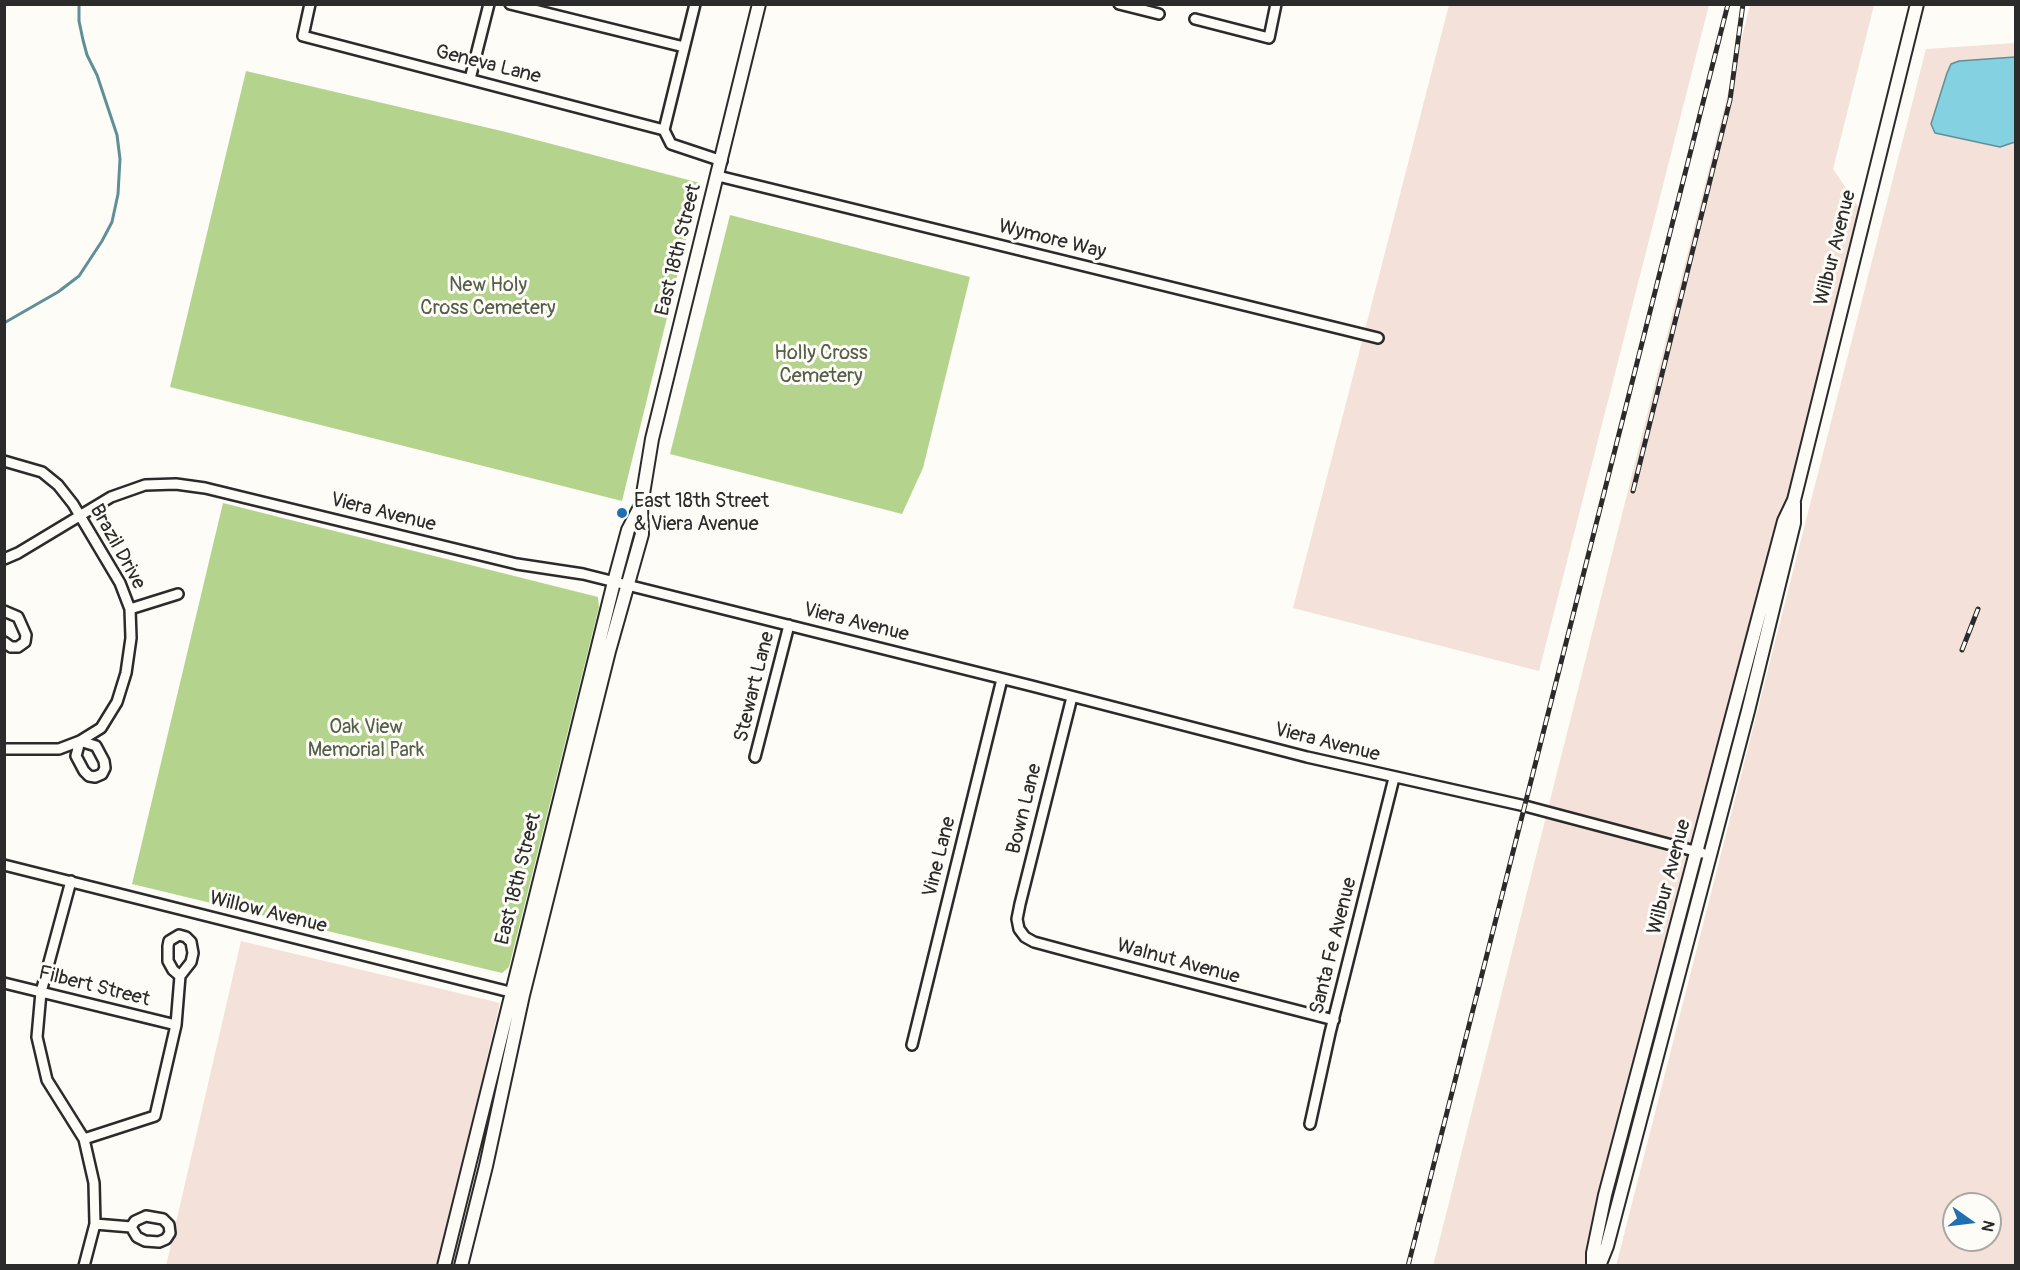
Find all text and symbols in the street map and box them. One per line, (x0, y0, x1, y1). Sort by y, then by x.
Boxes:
street label: Geneva Lane (433, 40, 543, 90)
street label: East 18th Street (651, 182, 707, 318)
street label: Wilbur Avenue (1810, 188, 1862, 308)
street label: Wymore Way (996, 215, 1108, 265)
park label: New Holy Cross Cemetery (420, 274, 556, 321)
park label: Holly Cross Cemetery (774, 342, 868, 389)
street label: Viera Avenue (328, 488, 438, 538)
place label: East 18th Street & Viera Avenue (634, 490, 769, 537)
street label: Brazil Drive (84, 500, 150, 594)
marker: East 18th Street & Viera Avenue (615, 506, 629, 520)
street label: Viera Avenue (801, 598, 911, 648)
street label: Stewart Lane (730, 629, 780, 745)
park label: Oak View Memorial Park (308, 716, 424, 763)
street label: Viera Avenue (1272, 718, 1382, 768)
street label: Bown Lane (1002, 761, 1048, 857)
street label: East 18th Street (491, 811, 547, 947)
street label: Vine Lane (918, 814, 962, 900)
street label: Wilbur Avenue (1643, 817, 1697, 937)
street label: Santa Fe Avenue (1305, 875, 1363, 1017)
street label: Willow Avenue (207, 887, 329, 939)
street label: Walnut Avenue (1114, 934, 1242, 990)
street label: Filbert Street (36, 962, 152, 1012)
north arrow (1942, 1192, 2002, 1252)
text: N (1977, 1218, 1999, 1234)

